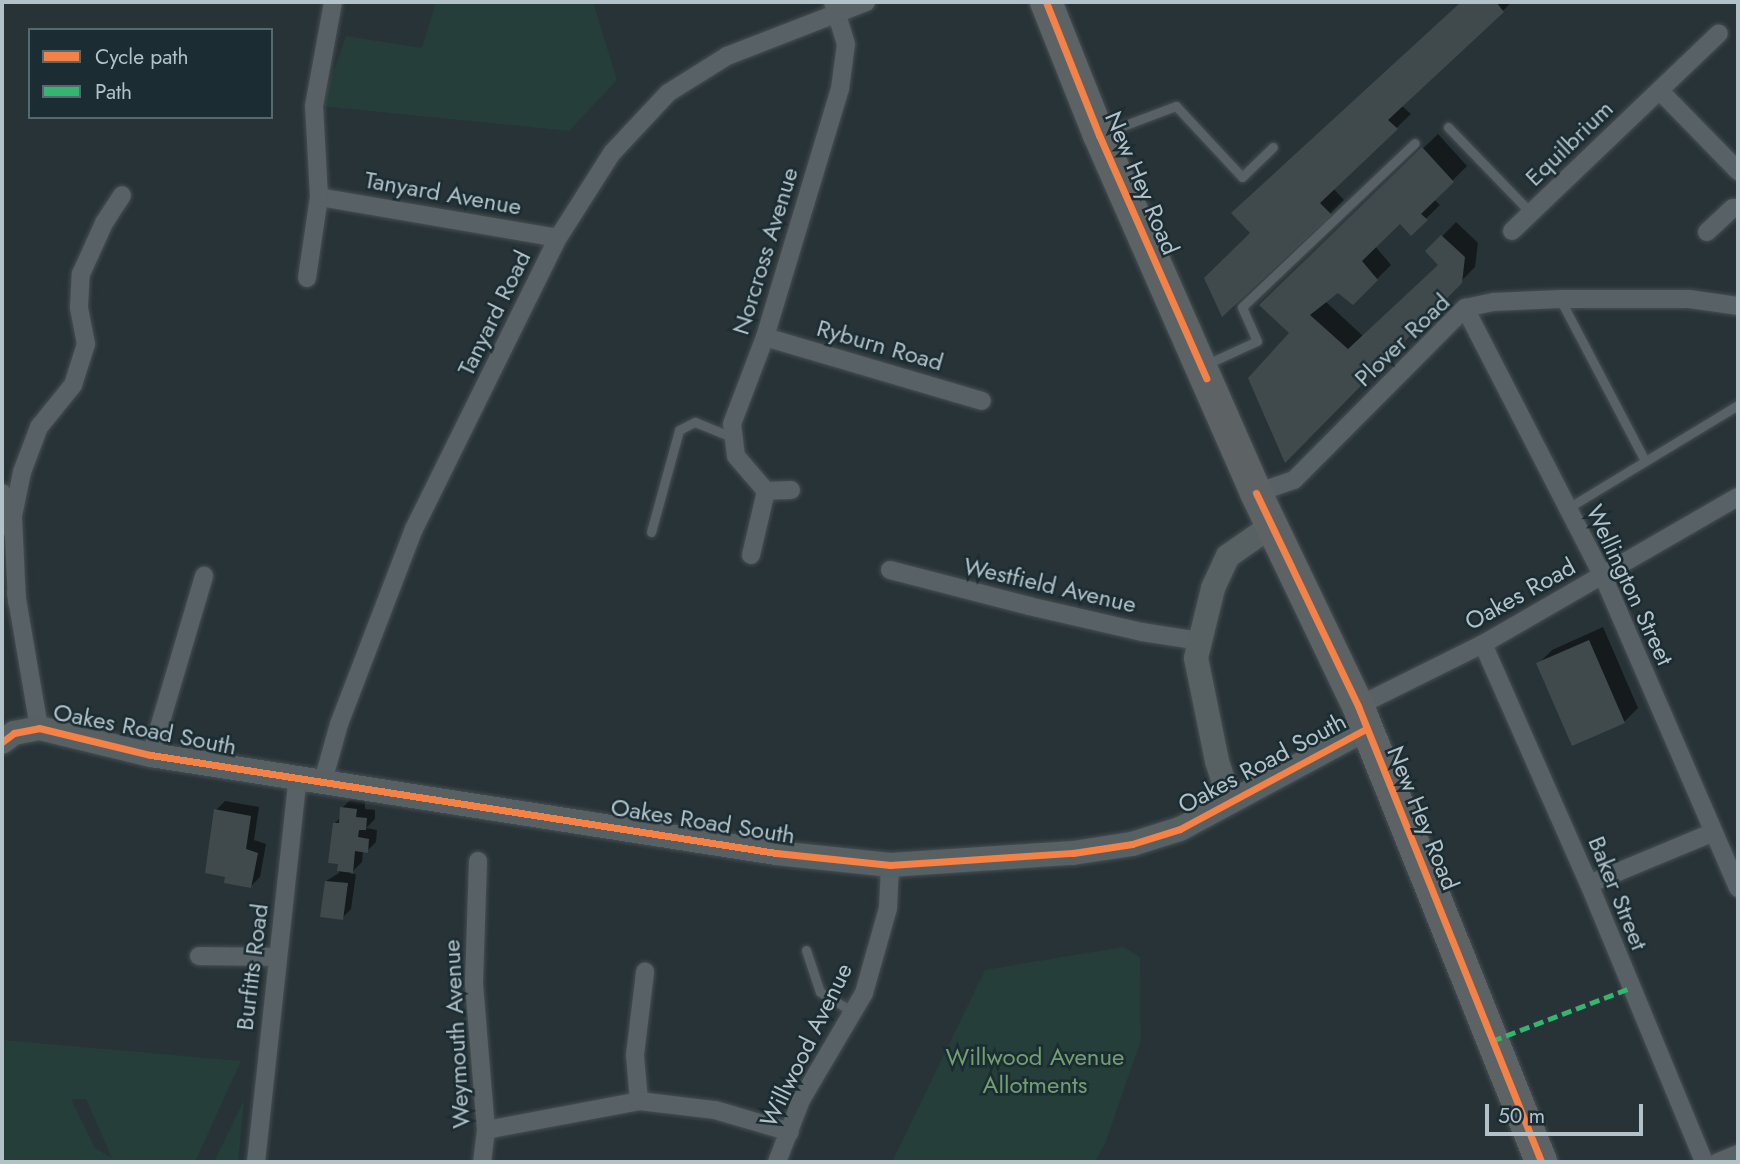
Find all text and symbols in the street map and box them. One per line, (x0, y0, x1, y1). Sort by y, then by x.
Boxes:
legend (28, 28, 273, 119)
text: Cycle path (95, 42, 188, 72)
text: Path (95, 77, 132, 107)
street label: Equilbrium (1519, 94, 1619, 192)
street label: New Hey Road (1099, 107, 1185, 259)
street label: Norcross Avenue (726, 164, 804, 338)
street label: Tanyard Avenue (362, 165, 524, 221)
street label: Tanyard Road (451, 246, 537, 380)
street label: Plover Road (1348, 288, 1456, 392)
street label: Ryburn Road (814, 313, 946, 377)
street label: Wellington Street (1580, 500, 1680, 670)
street label: Westfield Avenue (961, 551, 1139, 619)
street label: Oakes Road (1460, 552, 1580, 636)
street label: Oakes Road South (51, 697, 239, 761)
street label: Oakes Road South (1173, 707, 1351, 819)
street label: New Hey Road (1381, 742, 1465, 894)
street label: Oakes Road South (609, 792, 797, 850)
street label: Baker Street (1582, 832, 1654, 954)
street label: Burfitts Road (230, 902, 274, 1032)
street label: Weymouth Avenue (437, 939, 475, 1129)
street label: Willwood Avenue (754, 958, 858, 1132)
park label: Willwood Avenue Allotments (946, 1043, 1124, 1099)
scale bar (1488, 1090, 1646, 1134)
text: 50 m (1498, 1101, 1545, 1131)

